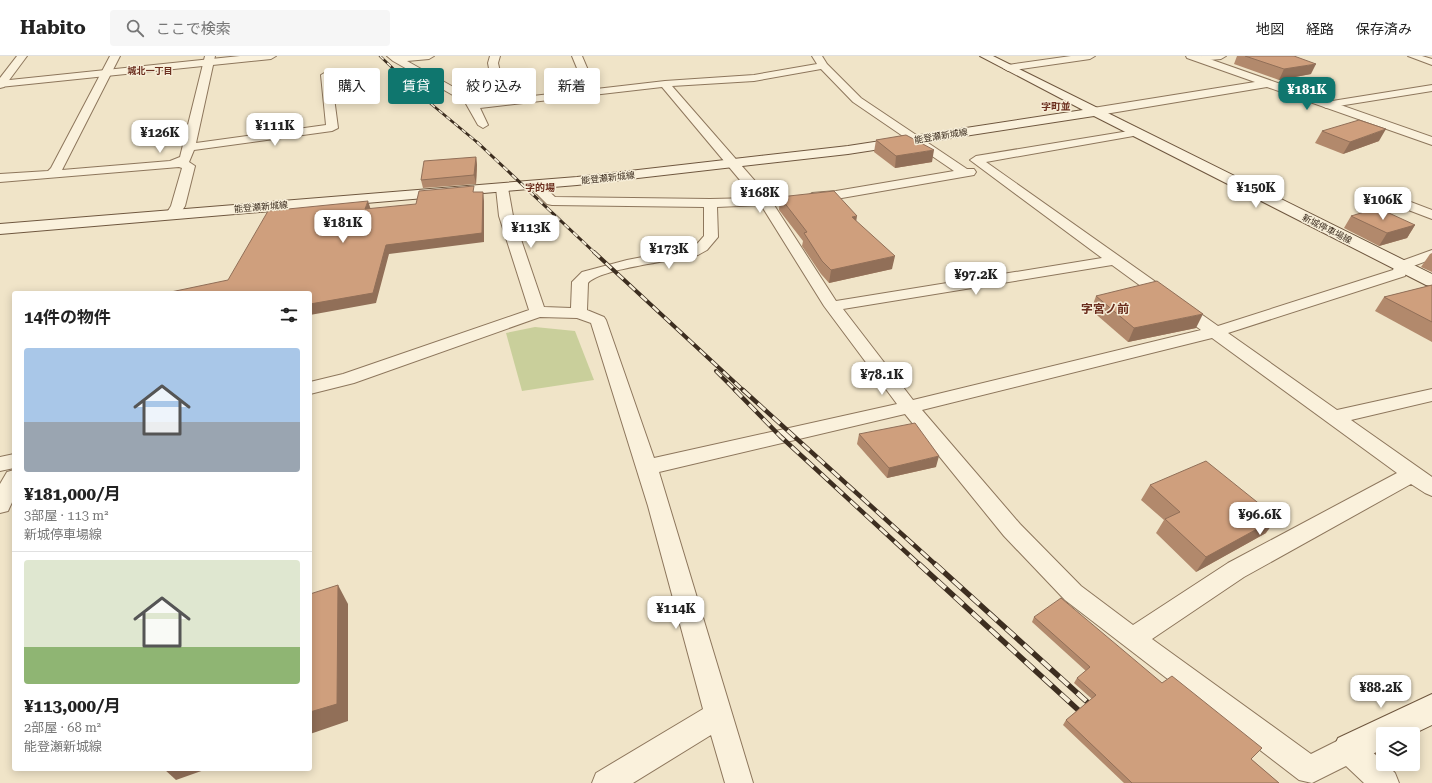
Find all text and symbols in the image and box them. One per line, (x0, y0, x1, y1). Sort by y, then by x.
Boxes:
search box (110, 10, 390, 46)
text: Habito (20, 16, 86, 39)
icon: search (124, 17, 146, 39)
text: ここで検索 (156, 20, 231, 38)
text: 地図 (1256, 21, 1284, 37)
text: 経路 (1306, 21, 1334, 37)
text: 保存済み (1356, 21, 1412, 37)
district label: 城北一丁目 (127, 65, 173, 76)
chip: 購入 (324, 68, 380, 104)
chip: 賃貸 (388, 68, 444, 104)
chip: 絞り込み (452, 68, 536, 104)
chip: 新着 (544, 68, 600, 104)
pin: ¥181K (1279, 77, 1335, 111)
text: ¥181K (1287, 82, 1327, 97)
district label: 字町並 (1041, 101, 1071, 112)
pin: ¥111K (247, 113, 303, 147)
text: ¥111K (255, 118, 295, 133)
pin: ¥126K (132, 120, 188, 154)
text: ¥126K (140, 125, 180, 140)
street label: 能登瀬新城線 (914, 127, 969, 145)
street label: 能登瀬新城線 (581, 170, 636, 186)
pin: ¥150K (1228, 175, 1284, 209)
pin: ¥168K (732, 180, 788, 214)
text: ¥150K (1236, 180, 1276, 195)
district label: 字的場 (525, 182, 555, 193)
text: ¥168K (740, 185, 780, 200)
pin: ¥106K (1355, 187, 1411, 221)
text: ¥106K (1363, 192, 1403, 207)
street label: 能登瀬新城線 (234, 200, 289, 214)
pin: ¥181K (315, 210, 371, 244)
street label: 新城停車場線 (1301, 212, 1354, 246)
text: ¥181K (323, 215, 363, 230)
pin: ¥113K (503, 215, 559, 249)
text: ¥113K (511, 220, 551, 235)
pin: ¥173K (641, 236, 697, 270)
text: ¥173K (649, 241, 689, 256)
pin: ¥97.2K (943, 262, 1009, 296)
text: ¥97.2K (954, 267, 998, 282)
district label: 字宮ノ前 (1081, 302, 1129, 316)
icon: filters (278, 304, 300, 326)
text: 14件の物件 (24, 307, 111, 327)
pin: ¥78.1K (849, 362, 915, 396)
text: ¥78.1K (860, 367, 904, 382)
icon: home (126, 374, 198, 446)
text: ¥181,000/月 (24, 484, 121, 504)
pin: ¥96.6K (1227, 502, 1293, 536)
text: ¥96.6K (1238, 507, 1282, 522)
text: 3部屋 · 113 m² (24, 508, 108, 523)
text: 新城停車場線 (24, 527, 102, 542)
icon: home (126, 586, 198, 658)
pin: ¥114K (648, 596, 704, 630)
text: ¥114K (656, 601, 696, 616)
pin: ¥88.2K (1348, 675, 1414, 709)
text: ¥88.2K (1359, 680, 1403, 695)
text: ¥113,000/月 (24, 696, 121, 716)
text: 2部屋 · 68 m² (24, 720, 101, 735)
map controls (1376, 727, 1420, 771)
button: layers (1376, 727, 1420, 771)
text: 能登瀬新城線 (24, 739, 102, 754)

